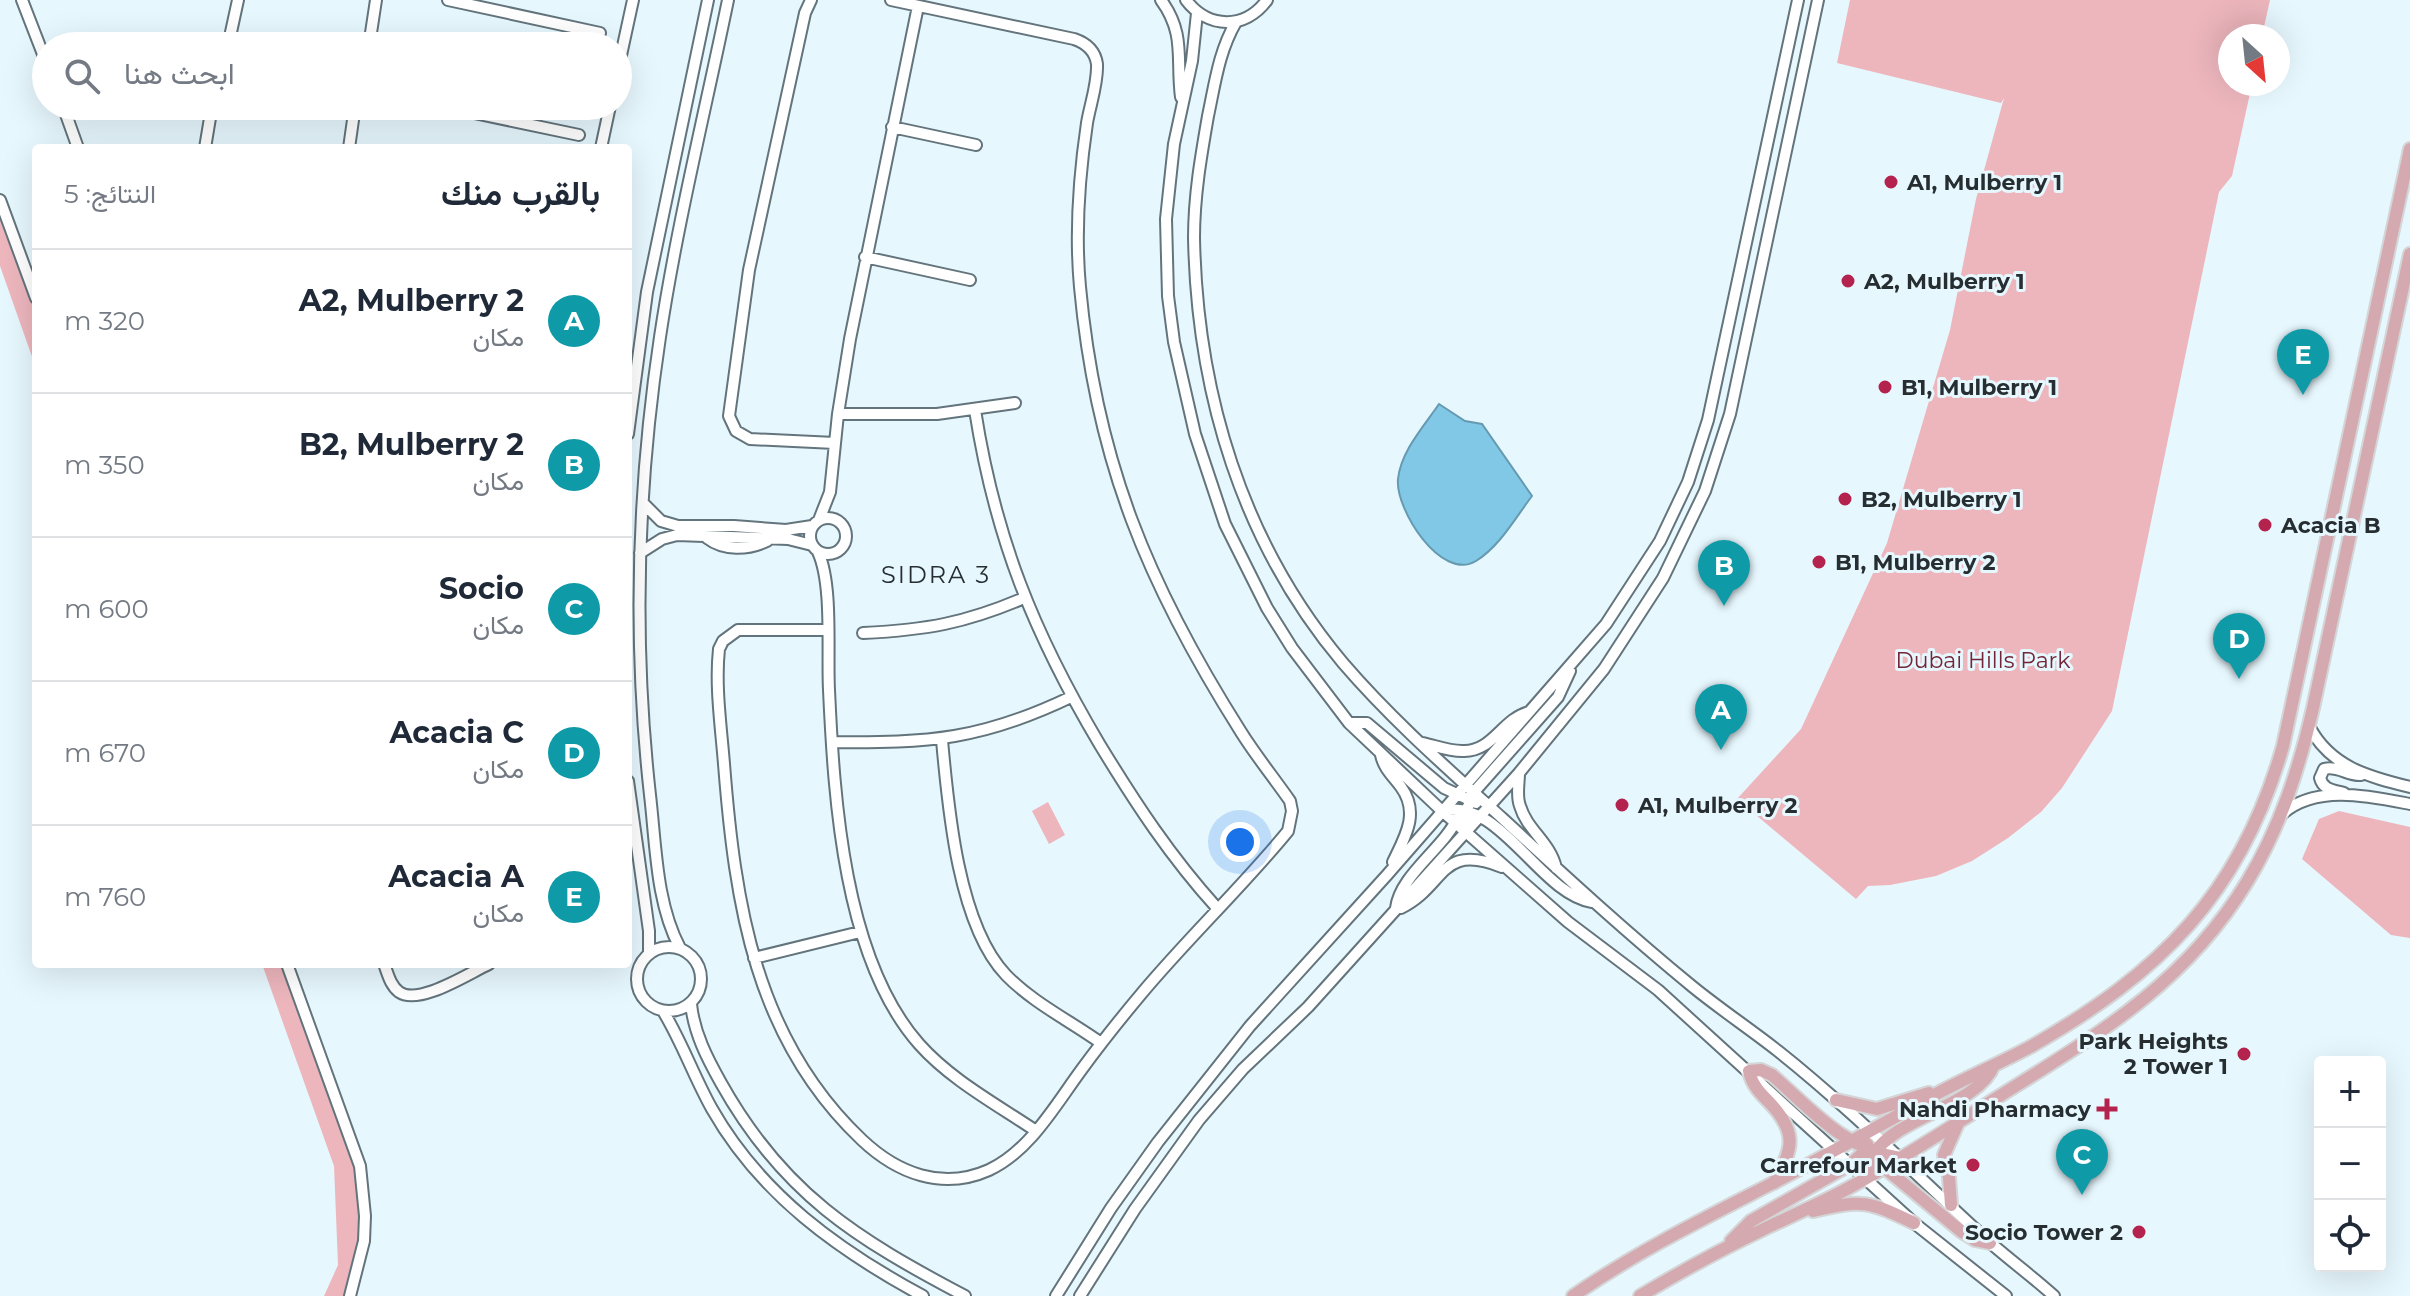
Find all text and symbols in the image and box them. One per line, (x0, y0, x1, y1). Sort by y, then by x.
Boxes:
north arrow (2218, 24, 2290, 96)
search box (32, 32, 632, 120)
icon: search (60, 54, 104, 98)
text: ابحث هنا (124, 55, 235, 92)
place label: A1, Mulberry 1 (1906, 169, 2062, 196)
text: بالقرب منك (441, 172, 600, 214)
marker: A1, Mulberry 1 (1882, 173, 1900, 191)
text: النتائج: 5 (64, 178, 156, 210)
place label: A2, Mulberry 1 (1863, 268, 2025, 295)
marker: A2, Mulberry 1 (1839, 272, 1857, 290)
text: A2, Mulberry 2 (299, 282, 524, 319)
text: 320 m (64, 305, 145, 337)
text: A (564, 305, 584, 337)
text: مكان (472, 321, 524, 353)
pin: E (2277, 329, 2329, 395)
place label: B1, Mulberry 1 (1901, 374, 2057, 401)
marker: B1, Mulberry 1 (1876, 378, 1894, 396)
text: B2, Mulberry 2 (299, 426, 524, 463)
text: 350 m (64, 449, 145, 481)
text: B (564, 449, 584, 481)
text: مكان (472, 465, 524, 497)
place label: B2, Mulberry 1 (1861, 486, 2022, 513)
marker: B2, Mulberry 1 (1836, 490, 1854, 508)
place label: Acacia B (2280, 512, 2381, 539)
marker: Acacia B (2256, 516, 2274, 534)
pin: B (1698, 540, 1750, 606)
place label: B1, Mulberry 2 (1835, 549, 1996, 576)
marker: B1, Mulberry 2 (1810, 553, 1828, 571)
district label: SIDRA 3 (881, 560, 991, 589)
text: Socio (439, 570, 524, 607)
text: 600 m (64, 593, 149, 625)
text: C (565, 593, 583, 625)
text: مكان (472, 609, 524, 641)
pin: D (2213, 613, 2265, 679)
park label: Dubai Hills Park (1896, 647, 2071, 674)
pin: A (1695, 684, 1747, 750)
text: Acacia C (389, 714, 524, 751)
text: 670 m (64, 737, 146, 769)
text: D (563, 737, 585, 769)
text: مكان (472, 753, 524, 785)
place label: A1, Mulberry 2 (1637, 792, 1798, 819)
marker: A1, Mulberry 2 (1613, 796, 1631, 814)
your location (1220, 822, 1260, 862)
text: Acacia A (388, 858, 524, 895)
text: 760 m (64, 881, 146, 913)
text: E (565, 881, 583, 913)
text: مكان (472, 897, 524, 929)
place label: Park Heights 2 Tower 1 (2078, 1028, 2228, 1080)
marker: Park Heights 2 Tower 1 (2235, 1045, 2253, 1063)
map controls (2314, 1056, 2386, 1272)
button: + (2314, 1056, 2386, 1128)
place label: Nahdi Pharmacy (1899, 1096, 2092, 1123)
marker: Nahdi Pharmacy (2098, 1100, 2116, 1118)
button: − (2314, 1128, 2386, 1200)
pin: C (2056, 1129, 2108, 1195)
place label: Carrefour Market (1760, 1152, 1957, 1179)
marker: Carrefour Market (1964, 1156, 1982, 1174)
button: locate (2314, 1200, 2386, 1272)
place label: Socio Tower 2 (1965, 1219, 2123, 1246)
marker: Socio Tower 2 (2130, 1223, 2148, 1241)

